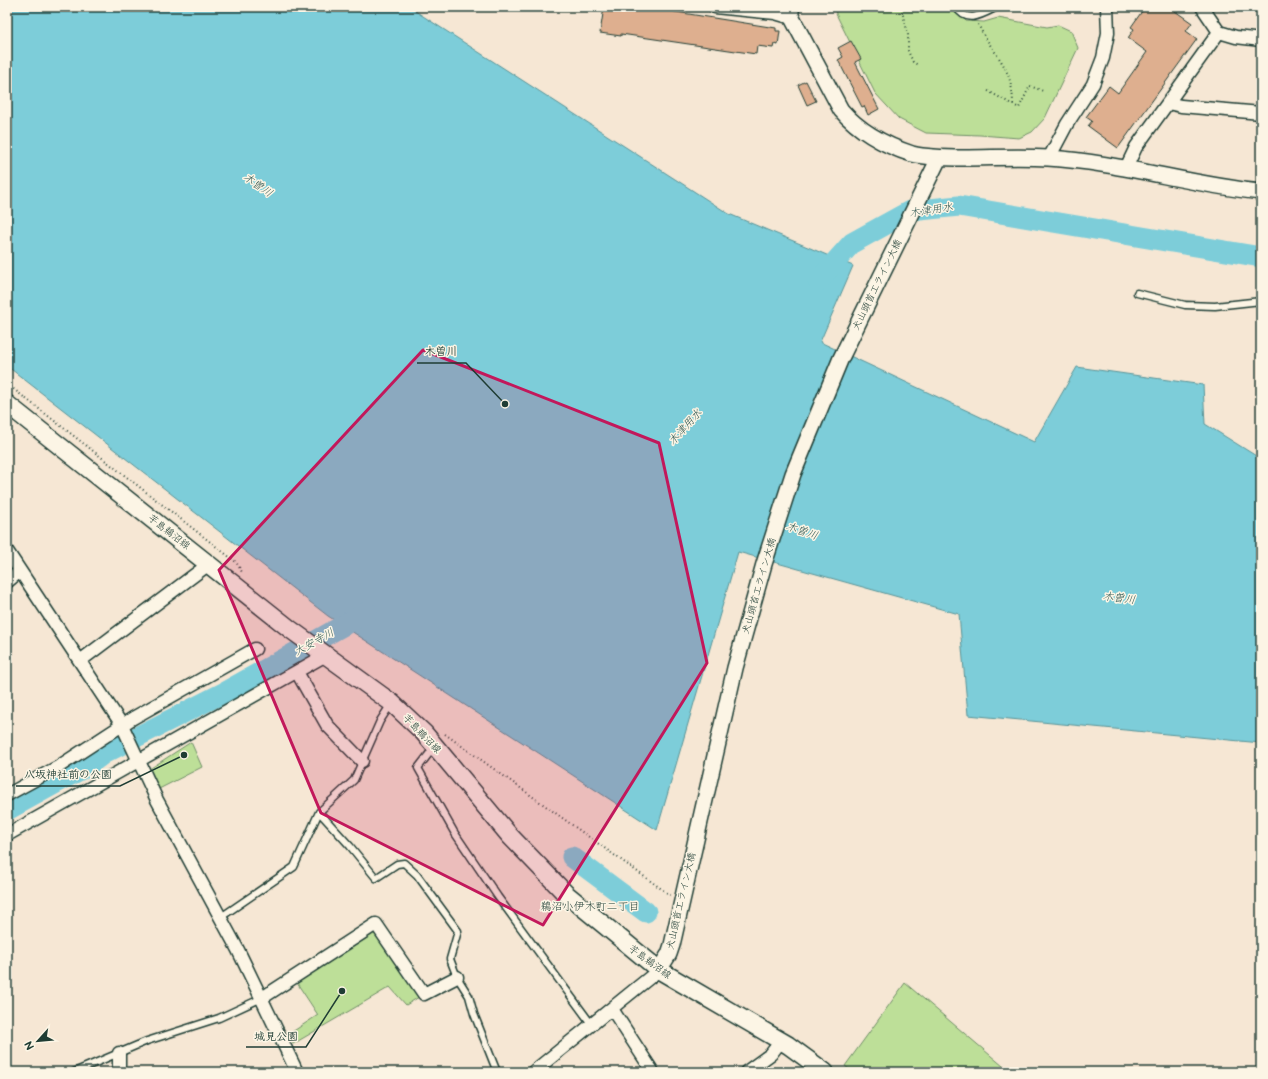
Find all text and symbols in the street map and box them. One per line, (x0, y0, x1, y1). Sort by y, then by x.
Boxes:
water label: 木曽川 (241, 170, 275, 200)
water label: 木津用水 (908, 200, 954, 220)
street label: 犬山頭首工ライン大橋 (850, 238, 904, 332)
callout: 木曽川 (417, 340, 466, 363)
text: 木曽川 (425, 345, 458, 358)
water label: 木津用水 (665, 406, 705, 448)
street label: 芋島鵜沼線 (146, 512, 192, 552)
water label: 木曽川 (784, 519, 820, 543)
street label: 犬山頭首工ライン大橋 (740, 536, 778, 636)
water label: 木曽川 (1102, 590, 1136, 606)
water label: 大安寺川 (292, 626, 336, 658)
street label: 芋島鵜沼線 (400, 712, 444, 756)
callout: 八坂神社前の公園 (16, 763, 120, 786)
text: 八坂神社前の公園 (24, 768, 112, 781)
street label: 犬山頭首工ライン大橋 (664, 851, 698, 951)
district label: 鵜沼小伊木町二丁目 (541, 900, 640, 913)
street label: 芋島鵜沼線 (626, 942, 674, 982)
north arrow (18, 1021, 58, 1061)
callout: 城見公園 (246, 1024, 306, 1047)
text: 城見公園 (254, 1030, 298, 1043)
text: N (22, 1039, 37, 1052)

